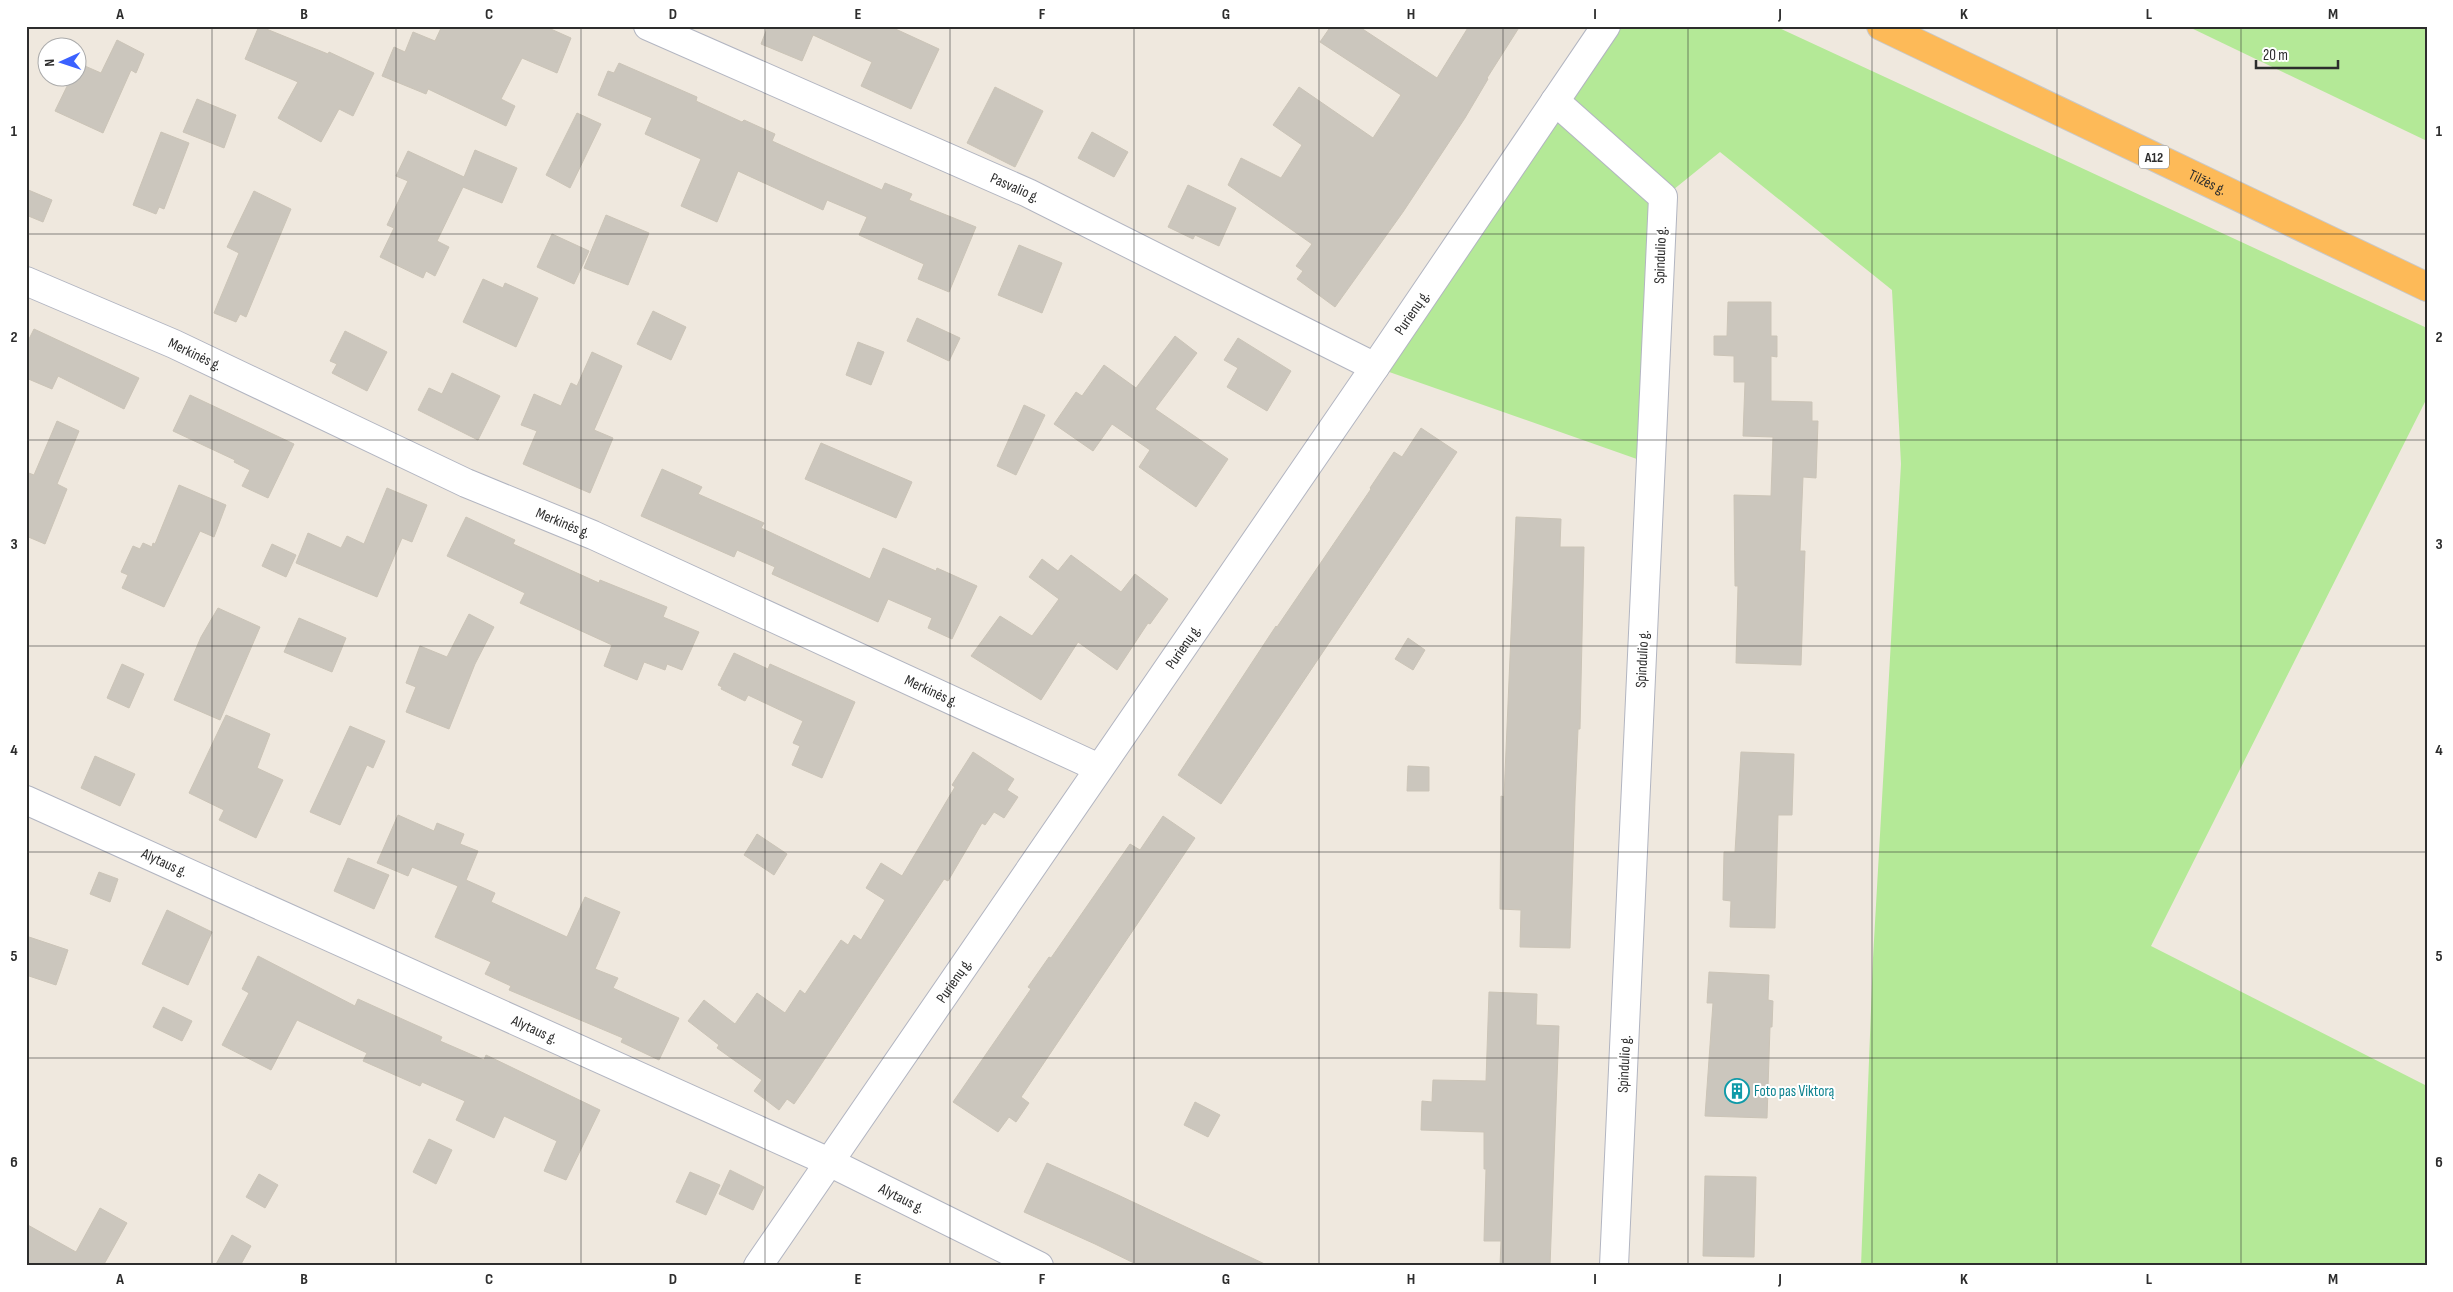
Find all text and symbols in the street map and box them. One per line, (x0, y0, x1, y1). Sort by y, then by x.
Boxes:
text: A (115, 5, 124, 24)
text: B (300, 5, 308, 24)
text: C (485, 5, 493, 24)
text: D (669, 5, 677, 24)
text: E (855, 5, 862, 24)
text: F (1039, 5, 1046, 24)
text: G (1222, 5, 1230, 24)
text: H (1407, 5, 1415, 24)
text: I (1593, 5, 1597, 24)
text: J (1777, 5, 1782, 24)
text: K (1960, 5, 1968, 24)
text: L (2146, 5, 2153, 24)
text: M (2328, 5, 2338, 24)
north arrow (38, 38, 88, 88)
scale bar (2256, 38, 2338, 70)
text: 20 m (2263, 46, 2288, 65)
text: N (41, 58, 58, 67)
text: 1 (11, 122, 18, 141)
text: 1 (2436, 122, 2443, 141)
road number: A12 (2139, 146, 2169, 168)
street label: Tilžės g. (2185, 165, 2229, 200)
street label: Pasvalio g. (987, 169, 1043, 207)
street label: Spindulio g. (1650, 226, 1671, 284)
street label: Purienų g. (1390, 287, 1434, 339)
text: 2 (10, 328, 18, 347)
text: 2 (2435, 328, 2443, 347)
street label: Merkinės g. (165, 334, 225, 375)
street label: Merkinės g. (533, 504, 593, 543)
text: 3 (10, 535, 18, 554)
text: 3 (2435, 535, 2443, 554)
street label: Purienų g. (1161, 621, 1205, 673)
street label: Spindulio g. (1632, 630, 1654, 688)
street label: Merkinės g. (901, 671, 961, 712)
text: 4 (10, 741, 18, 760)
text: 4 (2435, 741, 2443, 760)
street label: Alytaus g. (137, 844, 191, 882)
text: 5 (10, 947, 18, 966)
text: 5 (2435, 947, 2443, 966)
street label: Purienų g. (932, 955, 976, 1007)
street label: Alytaus g. (508, 1011, 561, 1048)
street label: Spindulio g. (1614, 1035, 1636, 1093)
building icon: Foto pas Viktorą (1724, 1078, 1750, 1104)
place label: Foto pas Viktorą (1754, 1082, 1835, 1101)
text: 6 (10, 1153, 18, 1172)
text: 6 (2435, 1153, 2443, 1172)
street label: Alytaus g. (875, 1179, 928, 1218)
text: A (115, 1270, 124, 1289)
text: B (300, 1270, 308, 1289)
text: C (485, 1270, 493, 1289)
text: D (669, 1270, 677, 1289)
text: E (855, 1270, 862, 1289)
text: F (1039, 1270, 1046, 1289)
text: G (1222, 1270, 1230, 1289)
text: H (1407, 1270, 1415, 1289)
text: I (1593, 1270, 1597, 1289)
text: J (1777, 1270, 1782, 1289)
text: K (1960, 1270, 1968, 1289)
text: L (2146, 1270, 2153, 1289)
text: M (2328, 1270, 2338, 1289)

